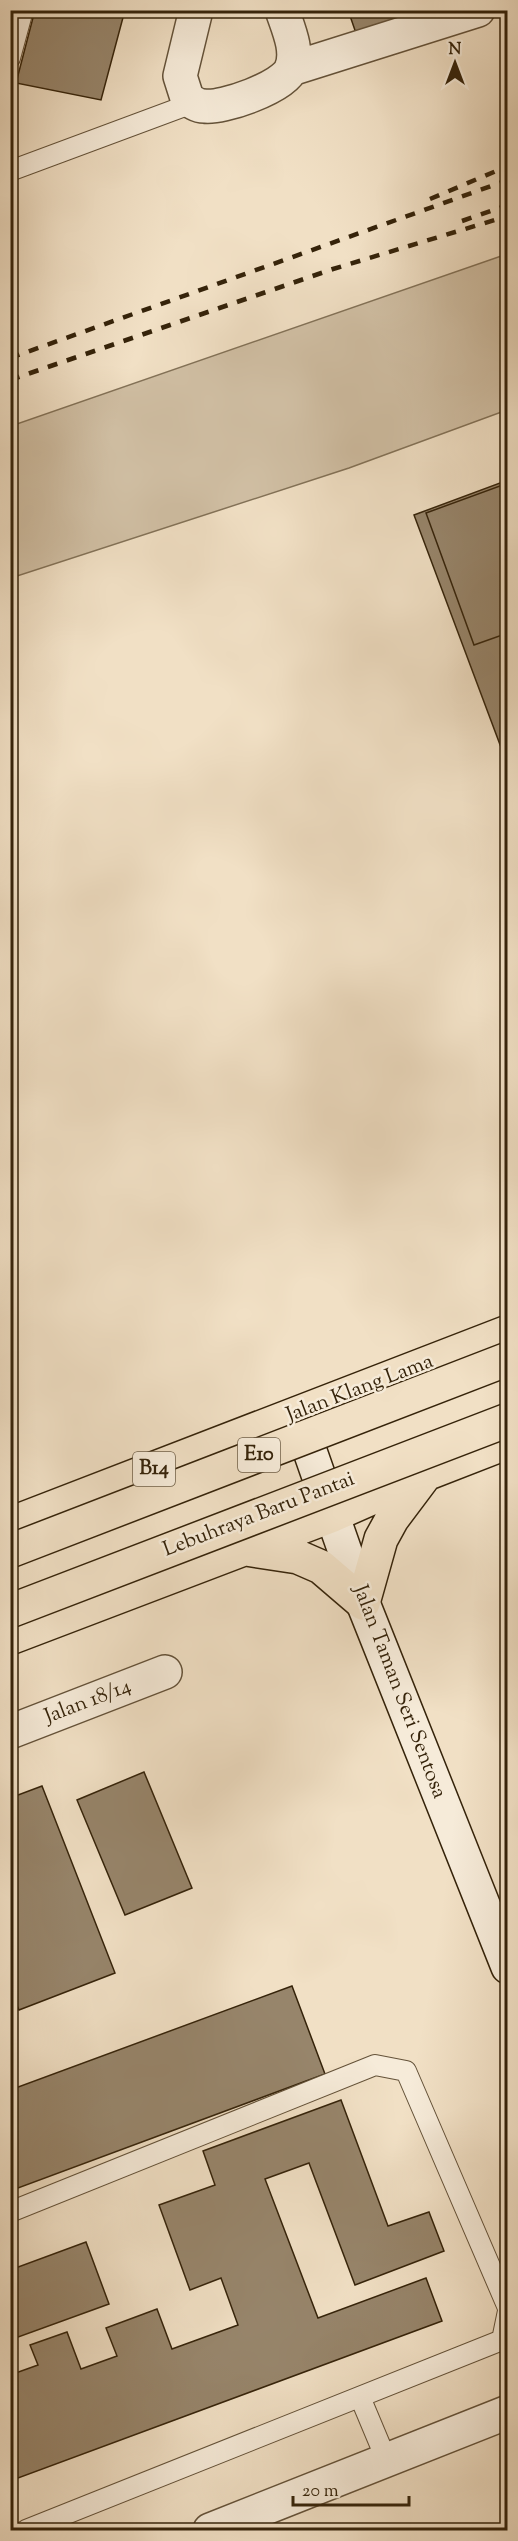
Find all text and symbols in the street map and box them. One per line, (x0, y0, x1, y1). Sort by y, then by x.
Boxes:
north arrow (425, 33, 485, 93)
text: N (449, 39, 462, 62)
street label: Jalan Klang Lama (281, 1347, 438, 1431)
road number: E10 (238, 1438, 280, 1472)
road number: B14 (133, 1452, 175, 1486)
street label: Lebuhraya Baru Pantai (159, 1465, 359, 1565)
street label: Jalan Taman Seri Sentosa (344, 1580, 454, 1803)
street label: Jalan 18/14 (39, 1672, 136, 1733)
scale bar (293, 2469, 408, 2507)
text: 20 m (302, 2479, 339, 2505)

